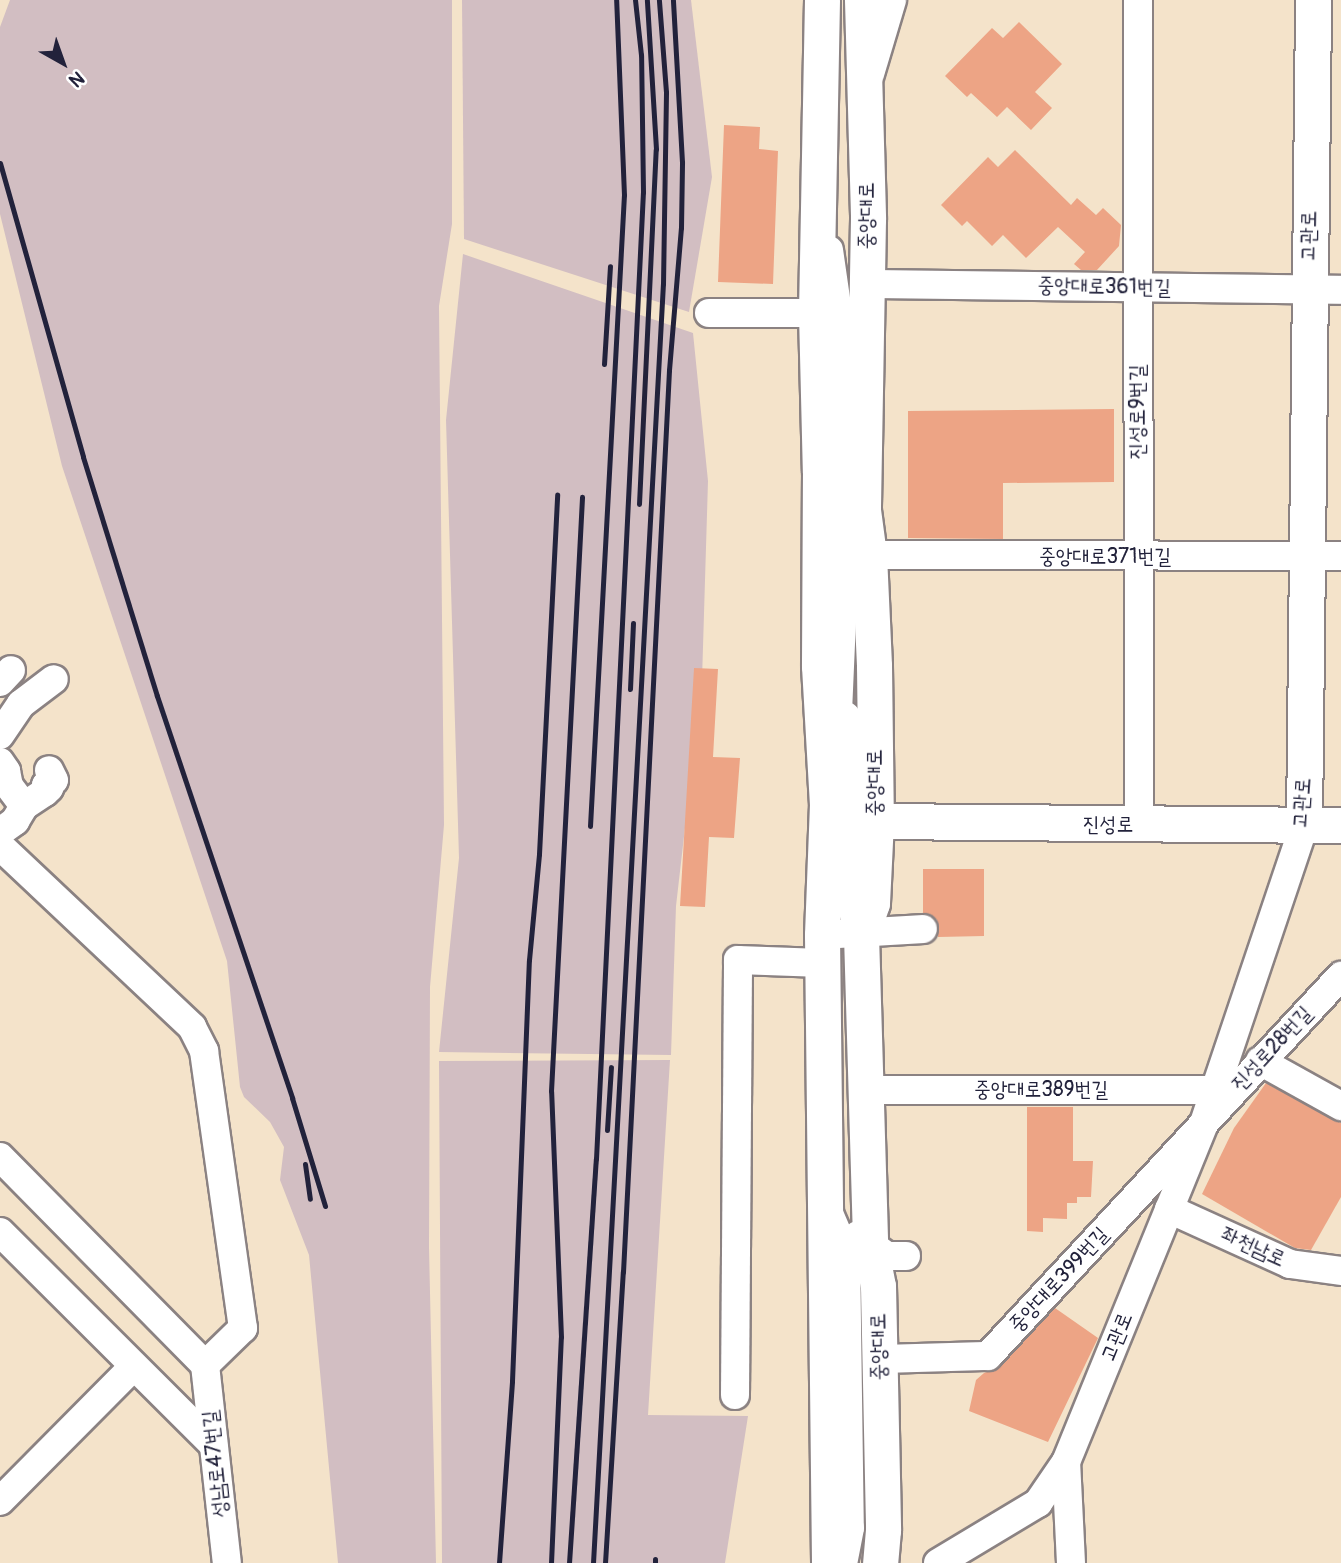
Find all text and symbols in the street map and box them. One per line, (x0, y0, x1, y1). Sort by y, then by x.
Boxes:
north arrow (28, 28, 98, 98)
text: N (64, 66, 89, 92)
street label: 중앙대로 (854, 182, 880, 250)
street label: 고관로 (1296, 210, 1322, 262)
street label: 중앙대로361번길 (1037, 273, 1171, 301)
street label: 진성로9번길 (1125, 364, 1151, 460)
street label: 중앙대로371번길 (1039, 544, 1171, 570)
street label: 중앙대로 (862, 749, 888, 817)
street label: 고관로 (1288, 777, 1316, 829)
street label: 진성로 (1083, 812, 1133, 838)
street label: 진성로28번길 (1226, 1001, 1318, 1097)
street label: 중앙대로389번길 (974, 1077, 1108, 1103)
street label: 중앙대로399번길 (1004, 1222, 1114, 1338)
street label: 좌천남로 (1217, 1222, 1289, 1272)
street label: 고관로 (1096, 1309, 1138, 1365)
street label: 중앙대로 (866, 1313, 892, 1381)
street label: 성남로47번길 (198, 1409, 234, 1519)

